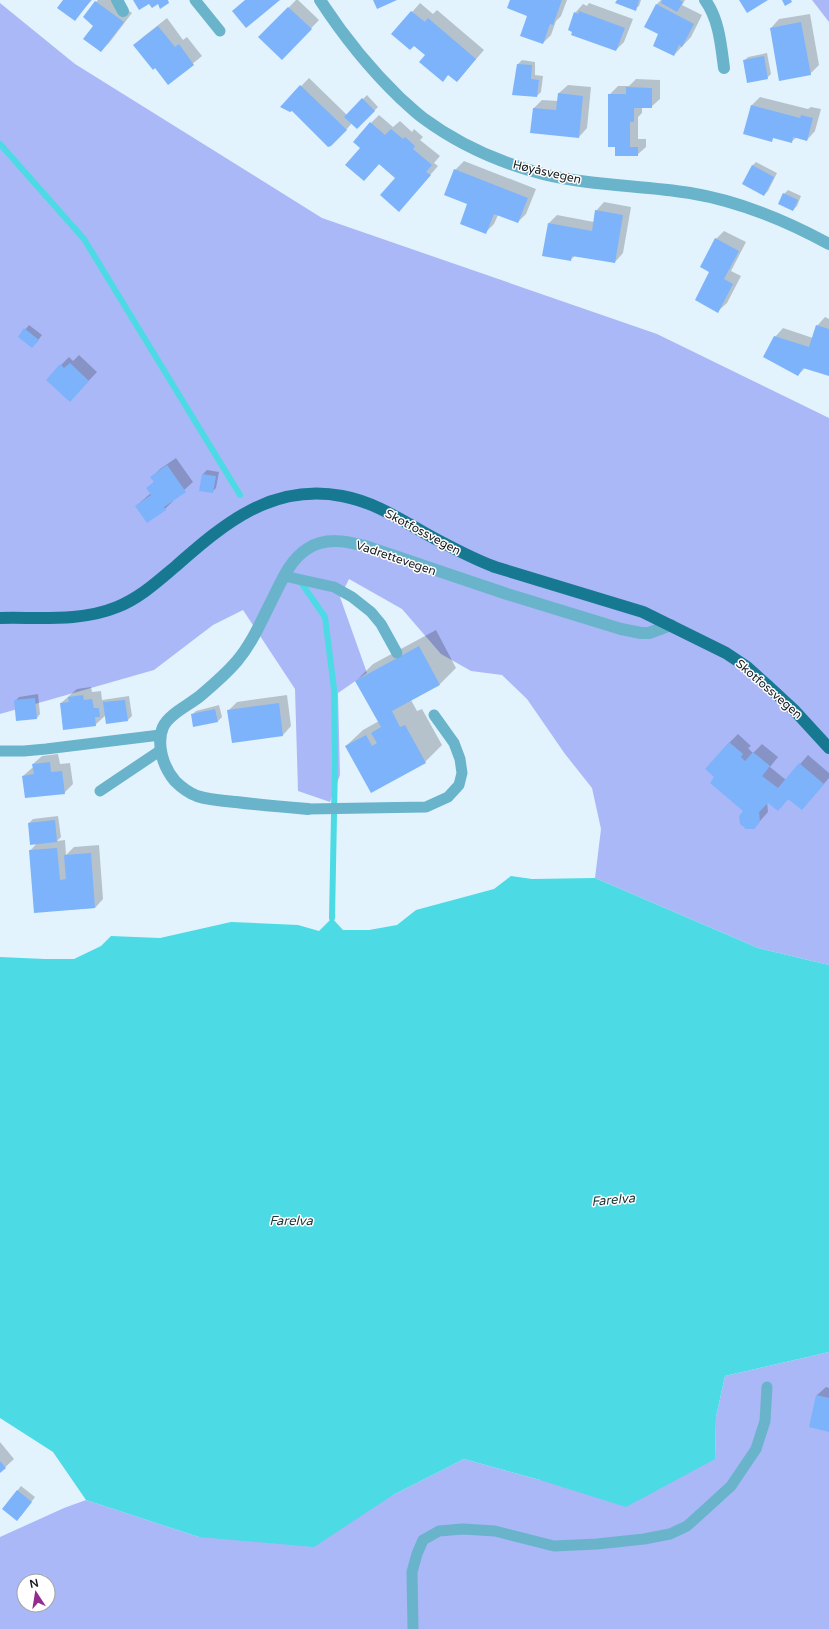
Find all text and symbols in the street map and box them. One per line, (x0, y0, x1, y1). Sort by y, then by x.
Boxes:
street label: Høyåsvegen (511, 157, 583, 187)
street label: Skotfossvegen (383, 506, 463, 558)
street label: Vadrettevegen (354, 538, 438, 578)
street label: Skotfossvegen (733, 656, 805, 722)
water label: Farelva (591, 1190, 636, 1210)
water label: Farelva (269, 1213, 314, 1229)
north arrow (16, 1573, 56, 1613)
text: N (28, 1576, 40, 1591)

